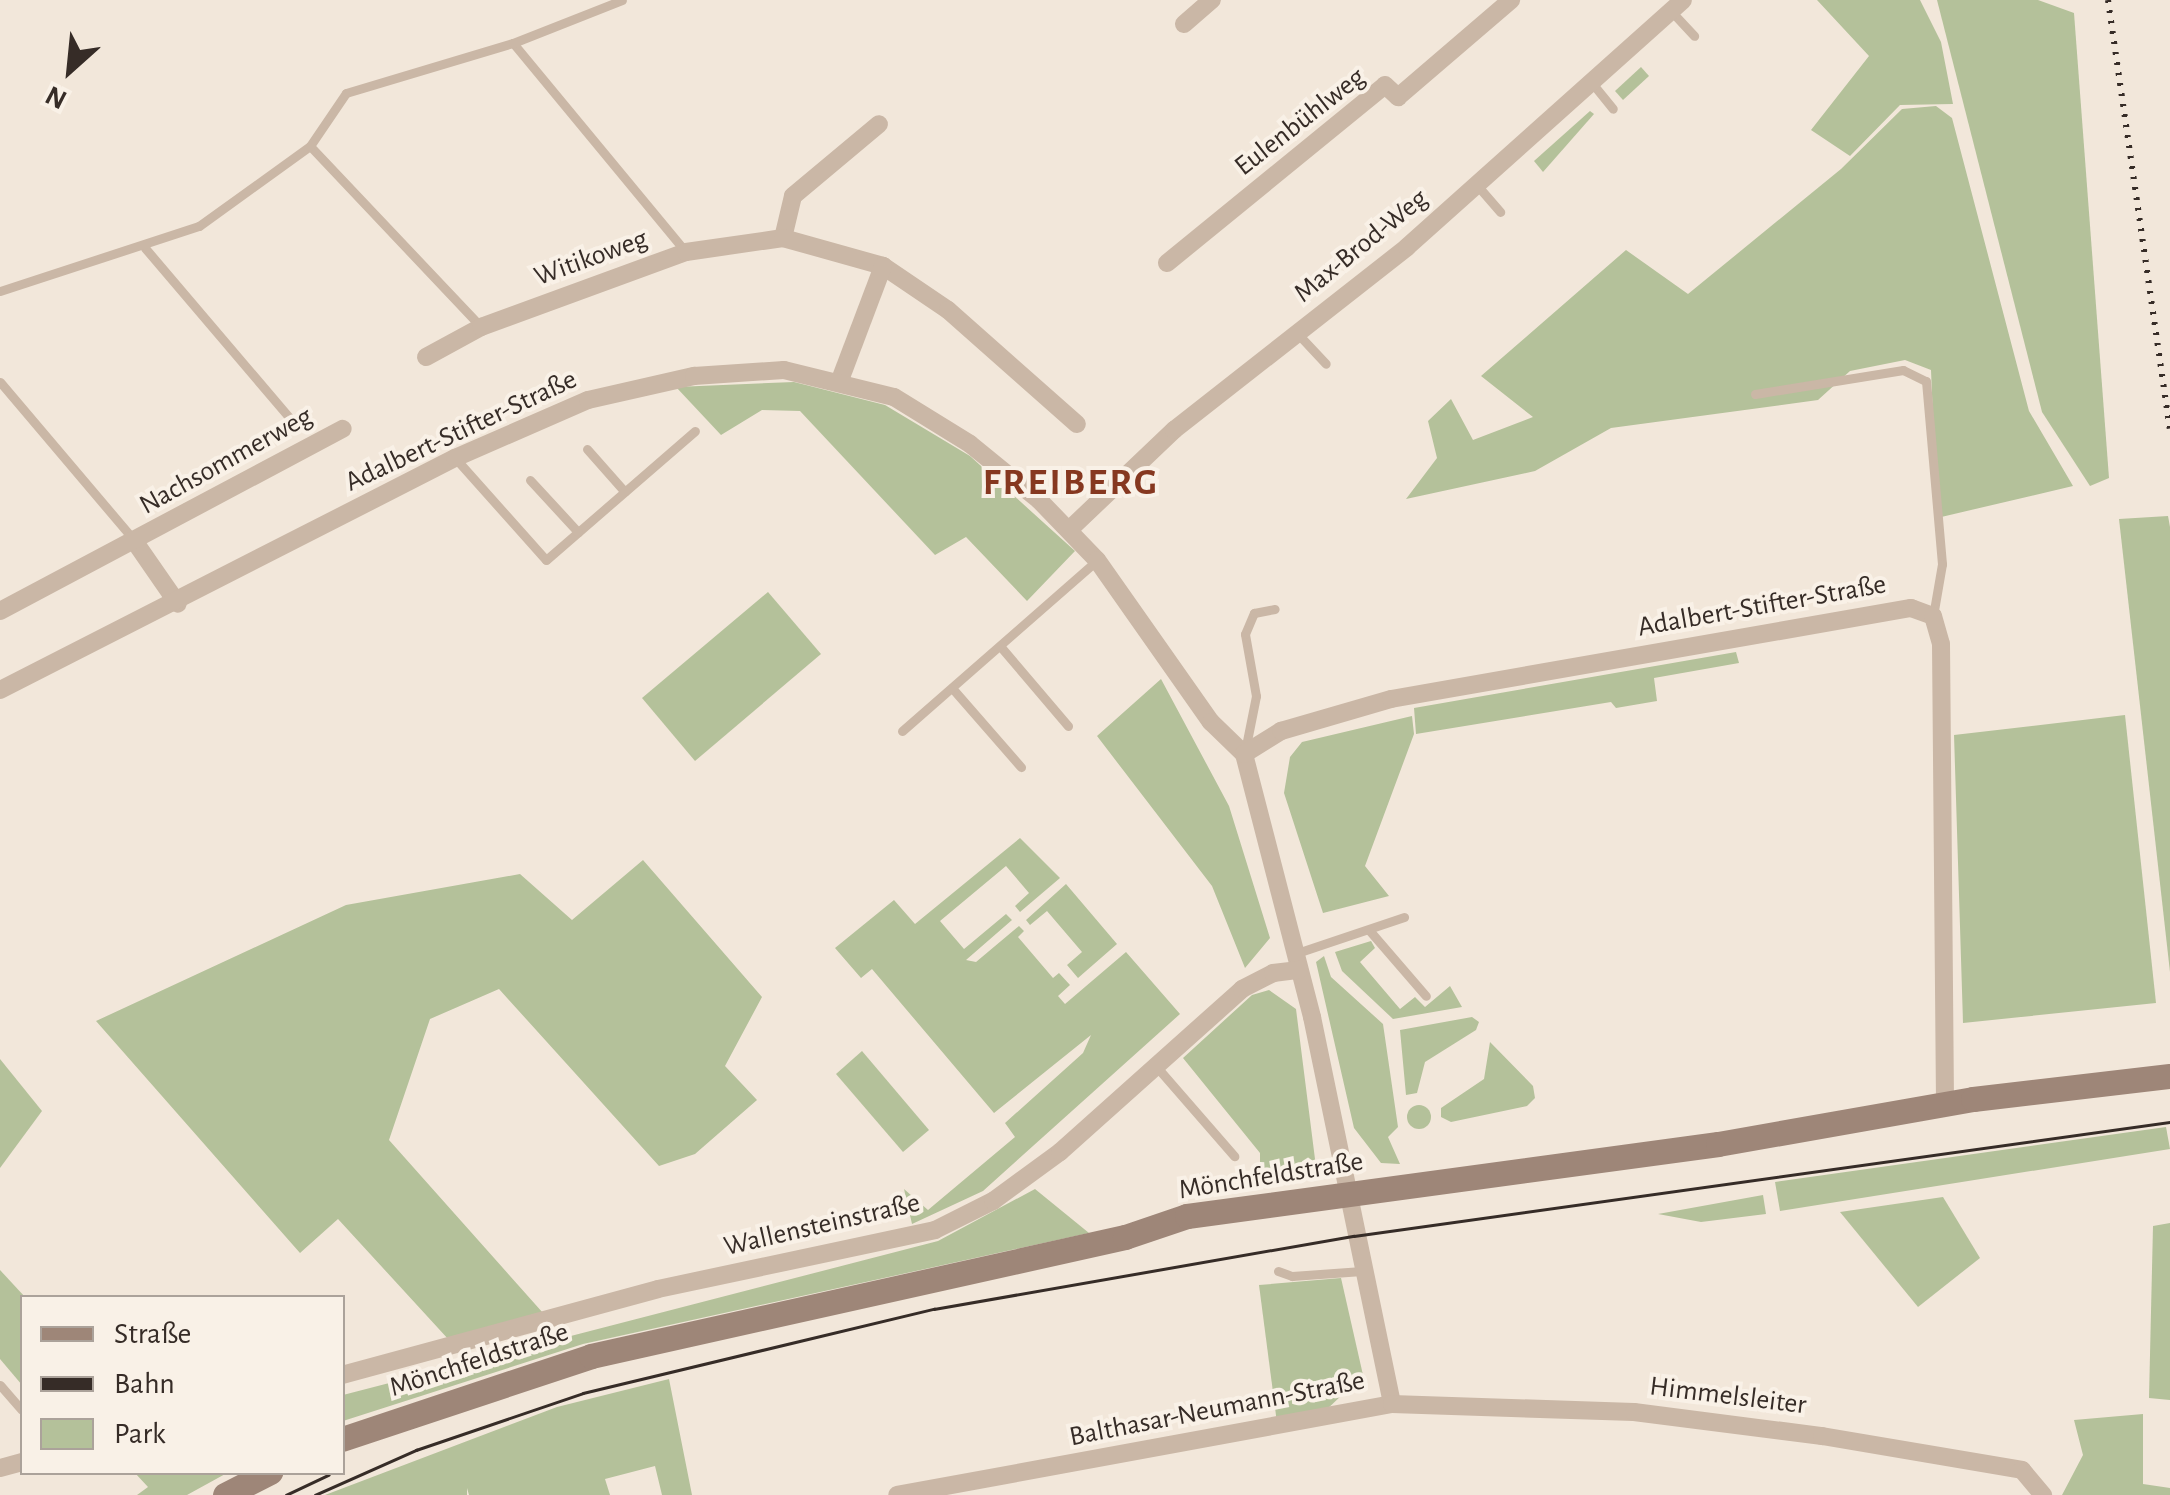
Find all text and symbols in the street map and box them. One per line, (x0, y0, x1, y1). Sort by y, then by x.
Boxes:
north arrow (20, 20, 120, 120)
street label: Eulenbühlweg (1228, 61, 1372, 183)
text: N (41, 80, 71, 114)
street label: Max-Brod-Weg (1287, 182, 1435, 310)
street label: Witikoweg (530, 222, 652, 294)
street label: Adalbert-Stifter-Straße (340, 363, 582, 499)
street label: Nachsommerweg (134, 400, 318, 522)
district label: FREIBERG (983, 461, 1159, 507)
street label: Adalbert-Stifter-Straße (1635, 568, 1889, 644)
street label: Mönchfeldstraße (1176, 1145, 1366, 1207)
street label: Wallensteinstraße (721, 1186, 923, 1264)
legend (20, 1295, 345, 1475)
street label: Mönchfeldstraße (385, 1315, 573, 1405)
text: Straße (114, 1319, 191, 1349)
street label: Balthasar-Neumann-Straße (1066, 1364, 1368, 1454)
text: Bahn (114, 1369, 175, 1399)
street label: Himmelsleiter (1648, 1370, 1808, 1422)
text: Park (114, 1419, 166, 1449)

